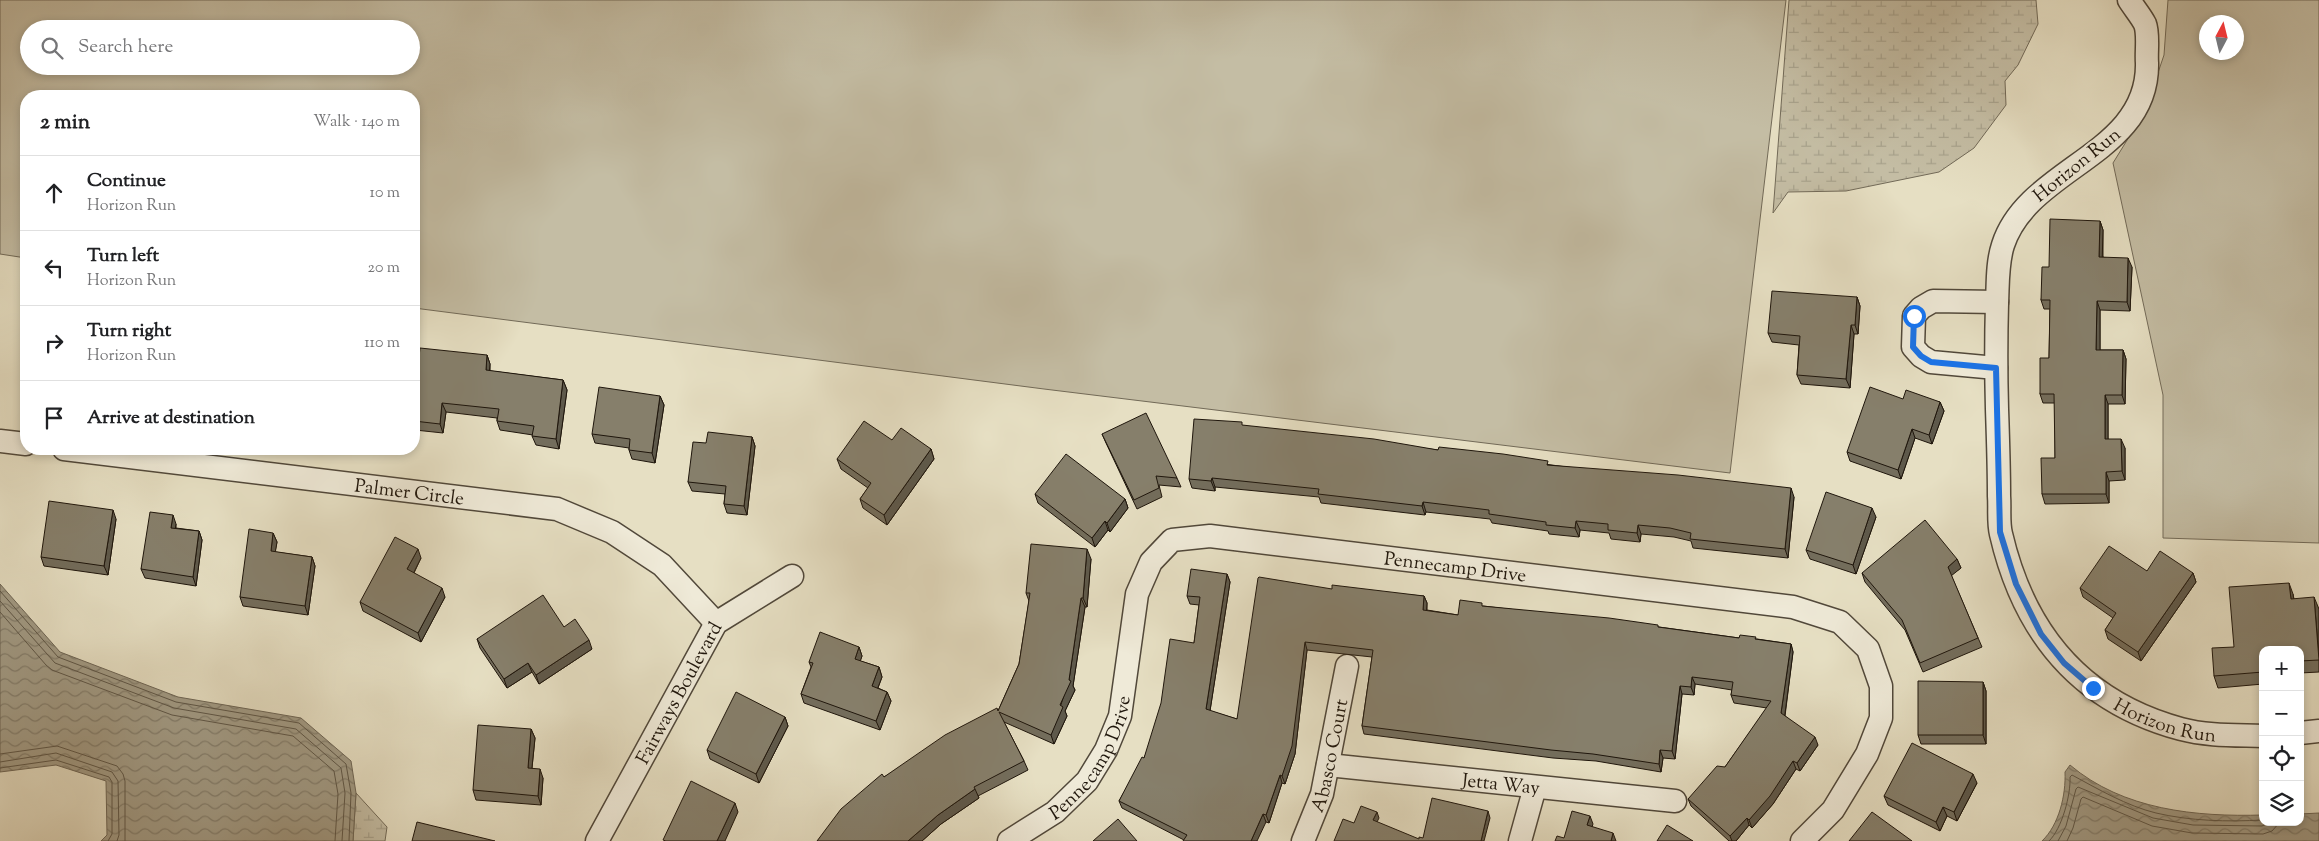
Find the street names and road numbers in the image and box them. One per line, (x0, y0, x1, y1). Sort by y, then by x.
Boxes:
street label: Horizon Run (2028, 122, 2127, 210)
street label: Palmer Circle (353, 473, 466, 514)
street label: Pennecamp Drive (1382, 546, 1528, 590)
street label: Fairways Boulevard (630, 618, 730, 770)
street label: Horizon Run (2108, 693, 2217, 750)
street label: Pennecamp Drive (1045, 694, 1139, 828)
street label: Abasco Court (1305, 697, 1356, 817)
street label: Jetta Way (1460, 768, 1542, 803)

